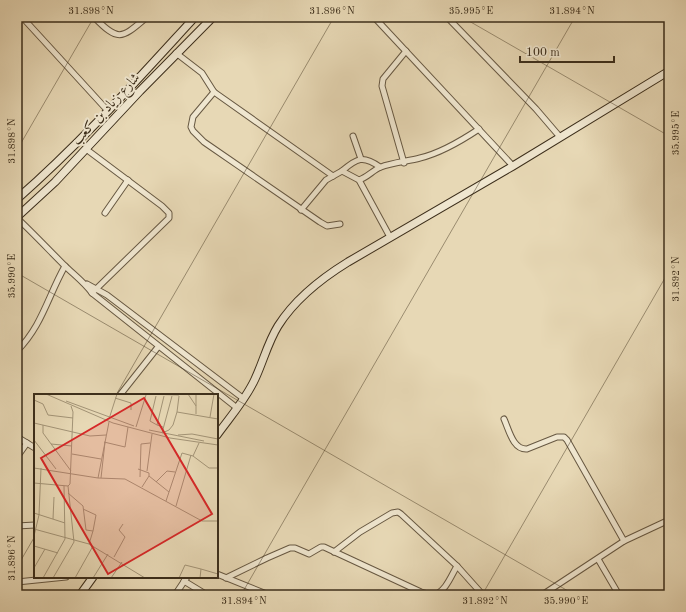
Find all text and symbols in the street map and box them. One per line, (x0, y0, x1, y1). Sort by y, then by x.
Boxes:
text: 31.898°N (68, 6, 114, 16)
text: 31.896°N (309, 6, 355, 16)
text: 35.995°E (449, 6, 493, 16)
text: 31.894°N (549, 6, 595, 16)
scale bar (520, 38, 614, 64)
text: 100 m (526, 47, 560, 59)
street label: شارع زياد بن كعب (69, 70, 146, 150)
text: 35.995°E (671, 111, 681, 155)
text: 31.898°N (7, 118, 17, 164)
text: 35.990°E (7, 254, 17, 298)
text: 31.892°N (671, 256, 681, 302)
inset map (34, 394, 218, 578)
text: 31.896°N (7, 535, 17, 581)
text: 31.894°N (221, 596, 267, 606)
text: 31.892°N (462, 596, 508, 606)
text: 35.990°E (544, 596, 588, 606)

